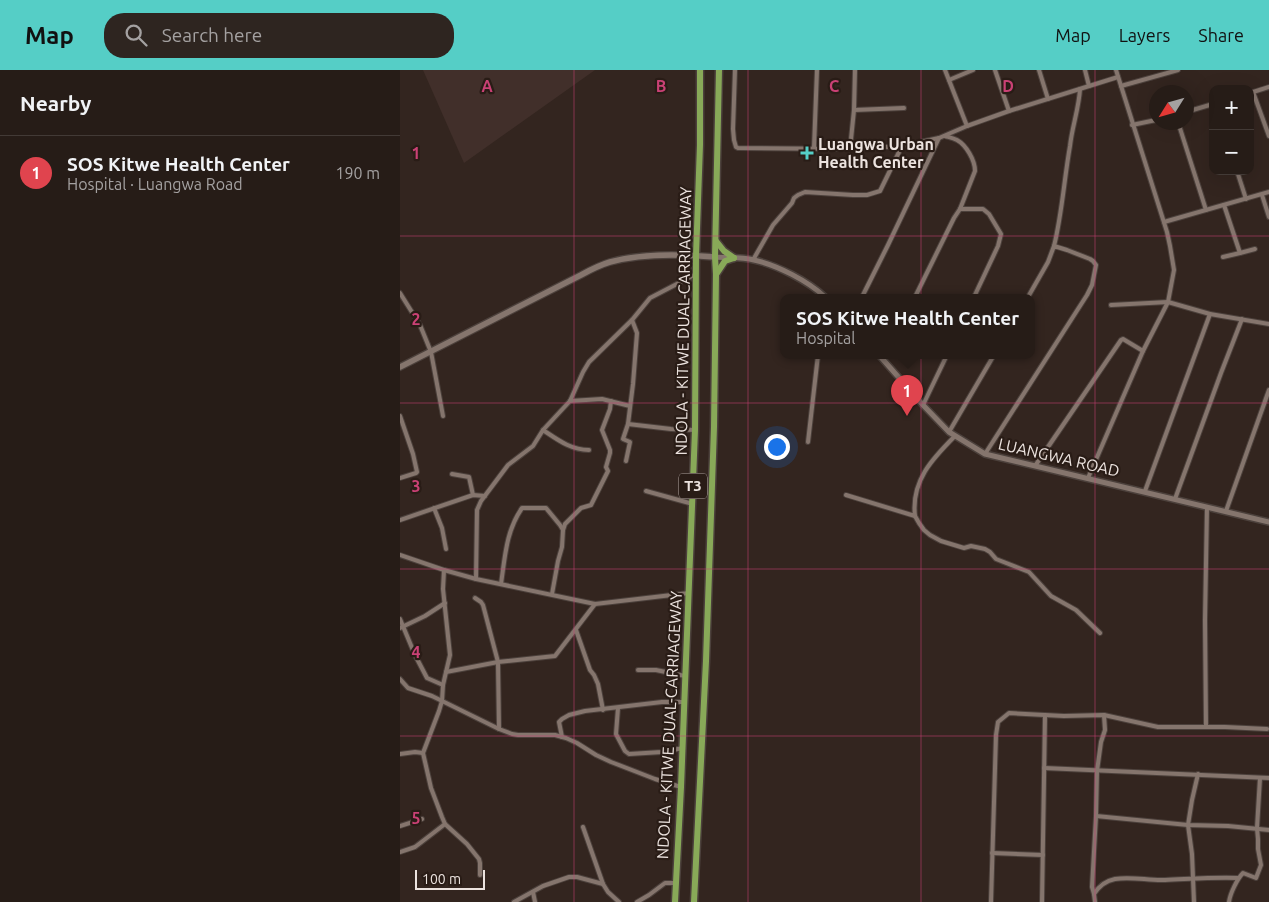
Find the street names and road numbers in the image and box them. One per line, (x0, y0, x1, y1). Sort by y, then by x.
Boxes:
street label: NDOLA - KITWE DUAL-CARRIAGEWAY (672, 186, 694, 455)
street label: LUANGWA ROAD (997, 434, 1121, 480)
road number: T3 (679, 474, 707, 498)
street label: NDOLA - KITWE DUAL-CARRIAGEWAY (653, 590, 685, 860)

